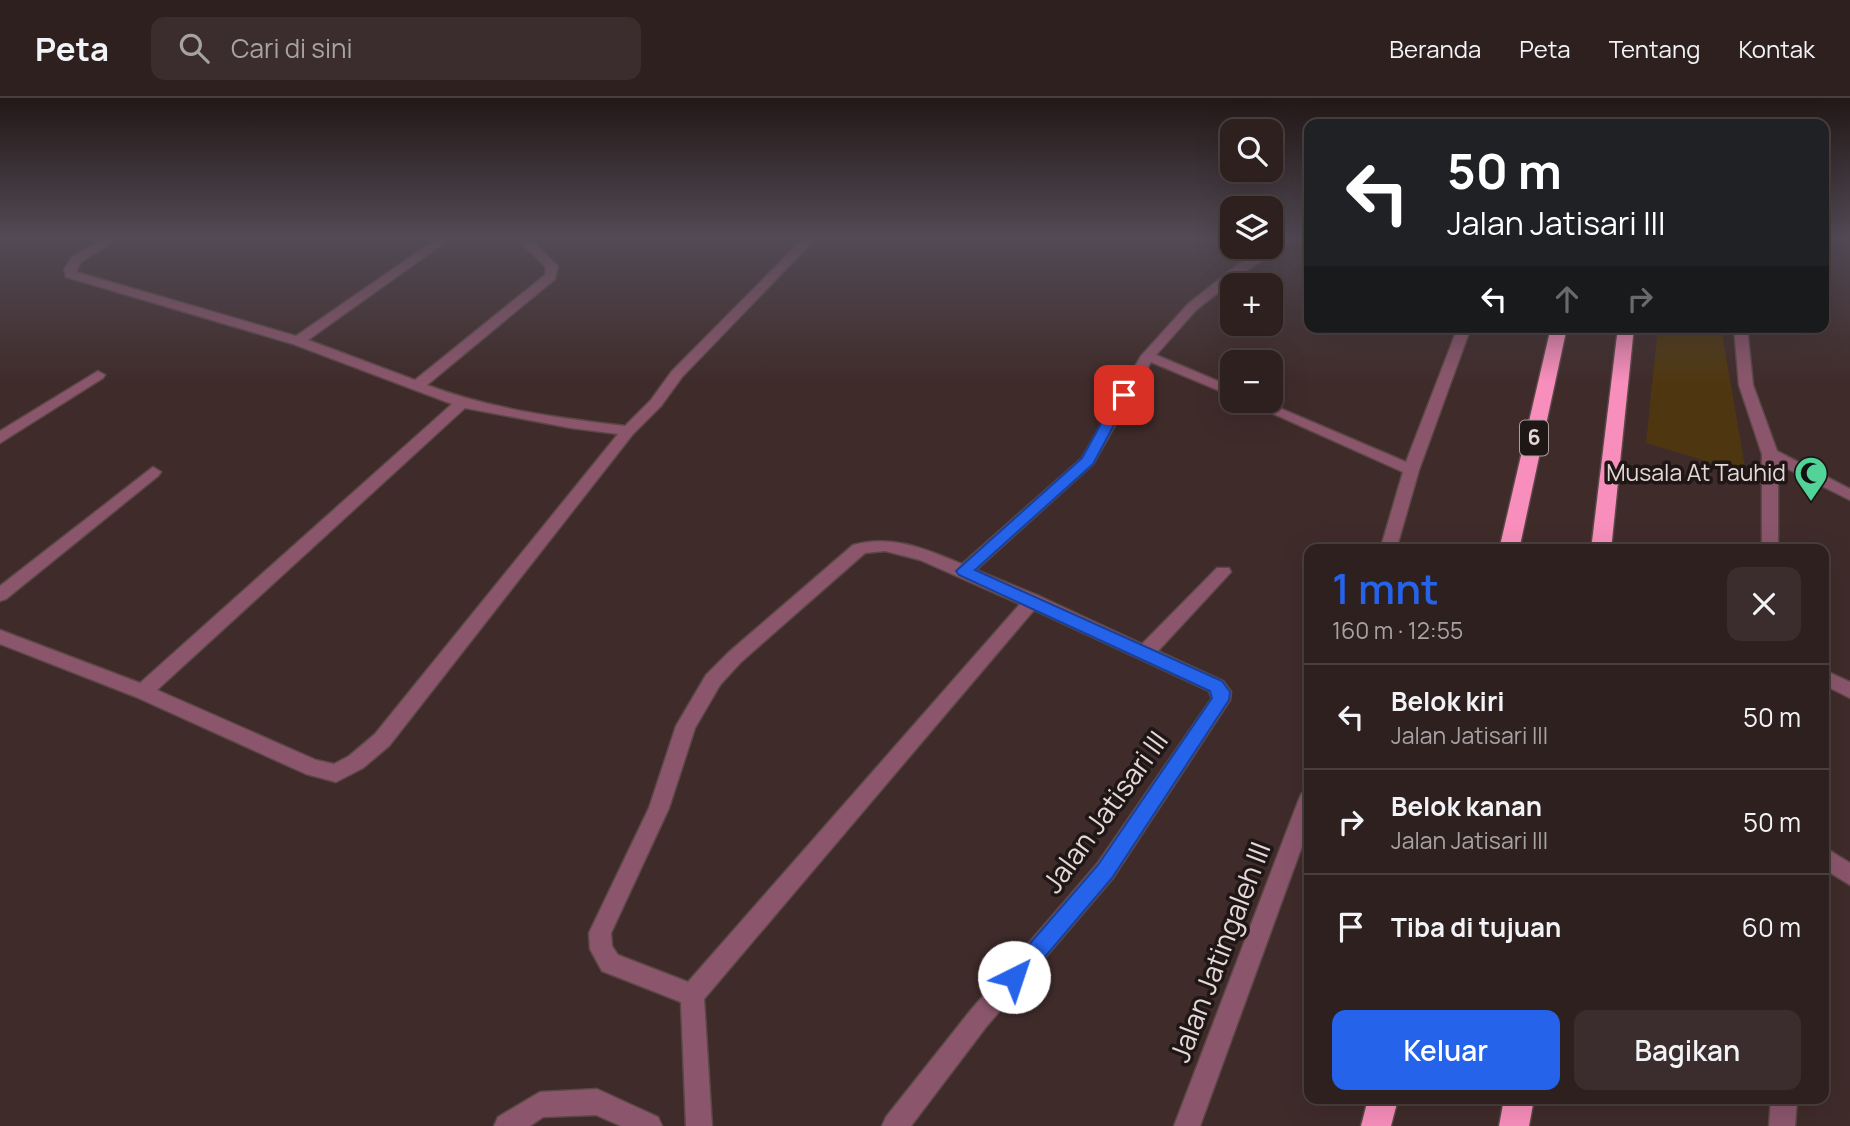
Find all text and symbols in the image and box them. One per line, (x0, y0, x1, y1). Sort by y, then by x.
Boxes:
search box (151, 17, 641, 80)
text: Peta (35, 26, 109, 71)
icon: search (175, 29, 213, 67)
text: Cari di sini (231, 30, 353, 66)
text: Beranda (1389, 32, 1481, 65)
text: Peta (1519, 32, 1571, 65)
text: Tentang (1609, 32, 1700, 65)
text: Kontak (1738, 32, 1815, 65)
map controls (1220, 119, 1283, 413)
button: search (1220, 119, 1283, 182)
text: 50 m (1447, 137, 1562, 204)
icon: left (1332, 147, 1423, 238)
button: layers (1220, 196, 1283, 259)
text: Jalan Jatisari III (1447, 201, 1666, 245)
button: + (1220, 273, 1283, 336)
icon: left (1475, 280, 1513, 318)
icon: ahead (1548, 280, 1586, 318)
icon: right (1621, 280, 1659, 318)
button: − (1220, 350, 1283, 413)
pin (1094, 365, 1154, 425)
icon: arrive (1105, 376, 1143, 414)
road number: 6 (1520, 420, 1548, 456)
mosque icon: Musala At Tauhid (1792, 454, 1830, 503)
place label: Musala At Tauhid (1606, 456, 1786, 488)
text: 1 mnt (1332, 559, 1439, 617)
button: close (1727, 567, 1801, 641)
text: 160 m · 12:55 (1332, 614, 1463, 646)
text: Belok kiri (1391, 683, 1505, 719)
icon: left (1332, 698, 1370, 736)
text: 50 m (1743, 699, 1801, 735)
text: Jalan Jatisari III (1391, 719, 1548, 751)
street label: Jalan Jatisari III (1033, 723, 1176, 900)
text: Belok kanan (1391, 788, 1542, 824)
icon: right (1332, 803, 1370, 841)
text: 50 m (1743, 804, 1801, 840)
text: Jalan Jatisari III (1391, 824, 1548, 856)
street label: Jalan Jatingaleh III (1160, 836, 1278, 1067)
icon: arrive (1332, 908, 1370, 946)
text: Tiba di tujuan (1391, 909, 1561, 945)
text: 60 m (1742, 909, 1801, 945)
position arrow (977, 940, 1051, 1014)
button: Keluar (1332, 1010, 1560, 1090)
button: Bagikan (1574, 1010, 1801, 1090)

